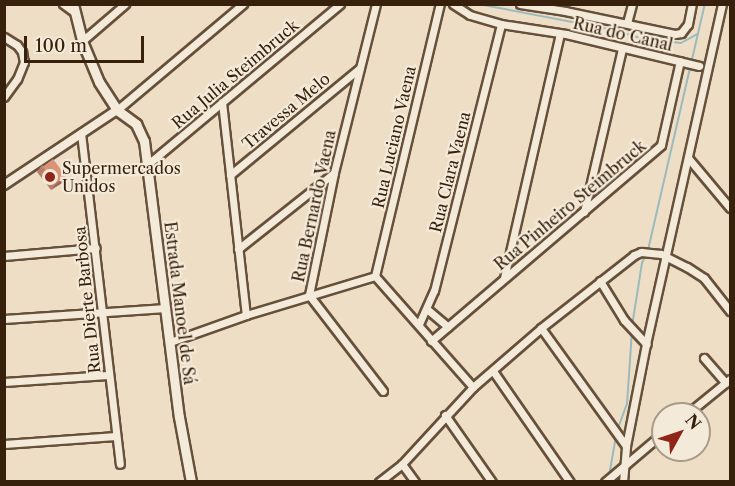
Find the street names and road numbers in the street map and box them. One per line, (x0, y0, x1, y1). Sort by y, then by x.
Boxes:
street label: Rua do Canal (571, 13, 675, 55)
street label: Rua Julia Steimbruck (168, 15, 302, 133)
street label: Rua Luciano Vaena (368, 64, 420, 210)
street label: Travessa Melo (238, 69, 334, 153)
street label: Rua Clara Vaena (426, 109, 474, 235)
street label: Rua Bernardo Vaena (288, 128, 340, 284)
street label: Rua Pinheiro Steimbruck (490, 136, 650, 274)
street label: Estrada Manoel de Sá (160, 220, 200, 386)
street label: Rua Dierte Barbosa (70, 225, 104, 375)

